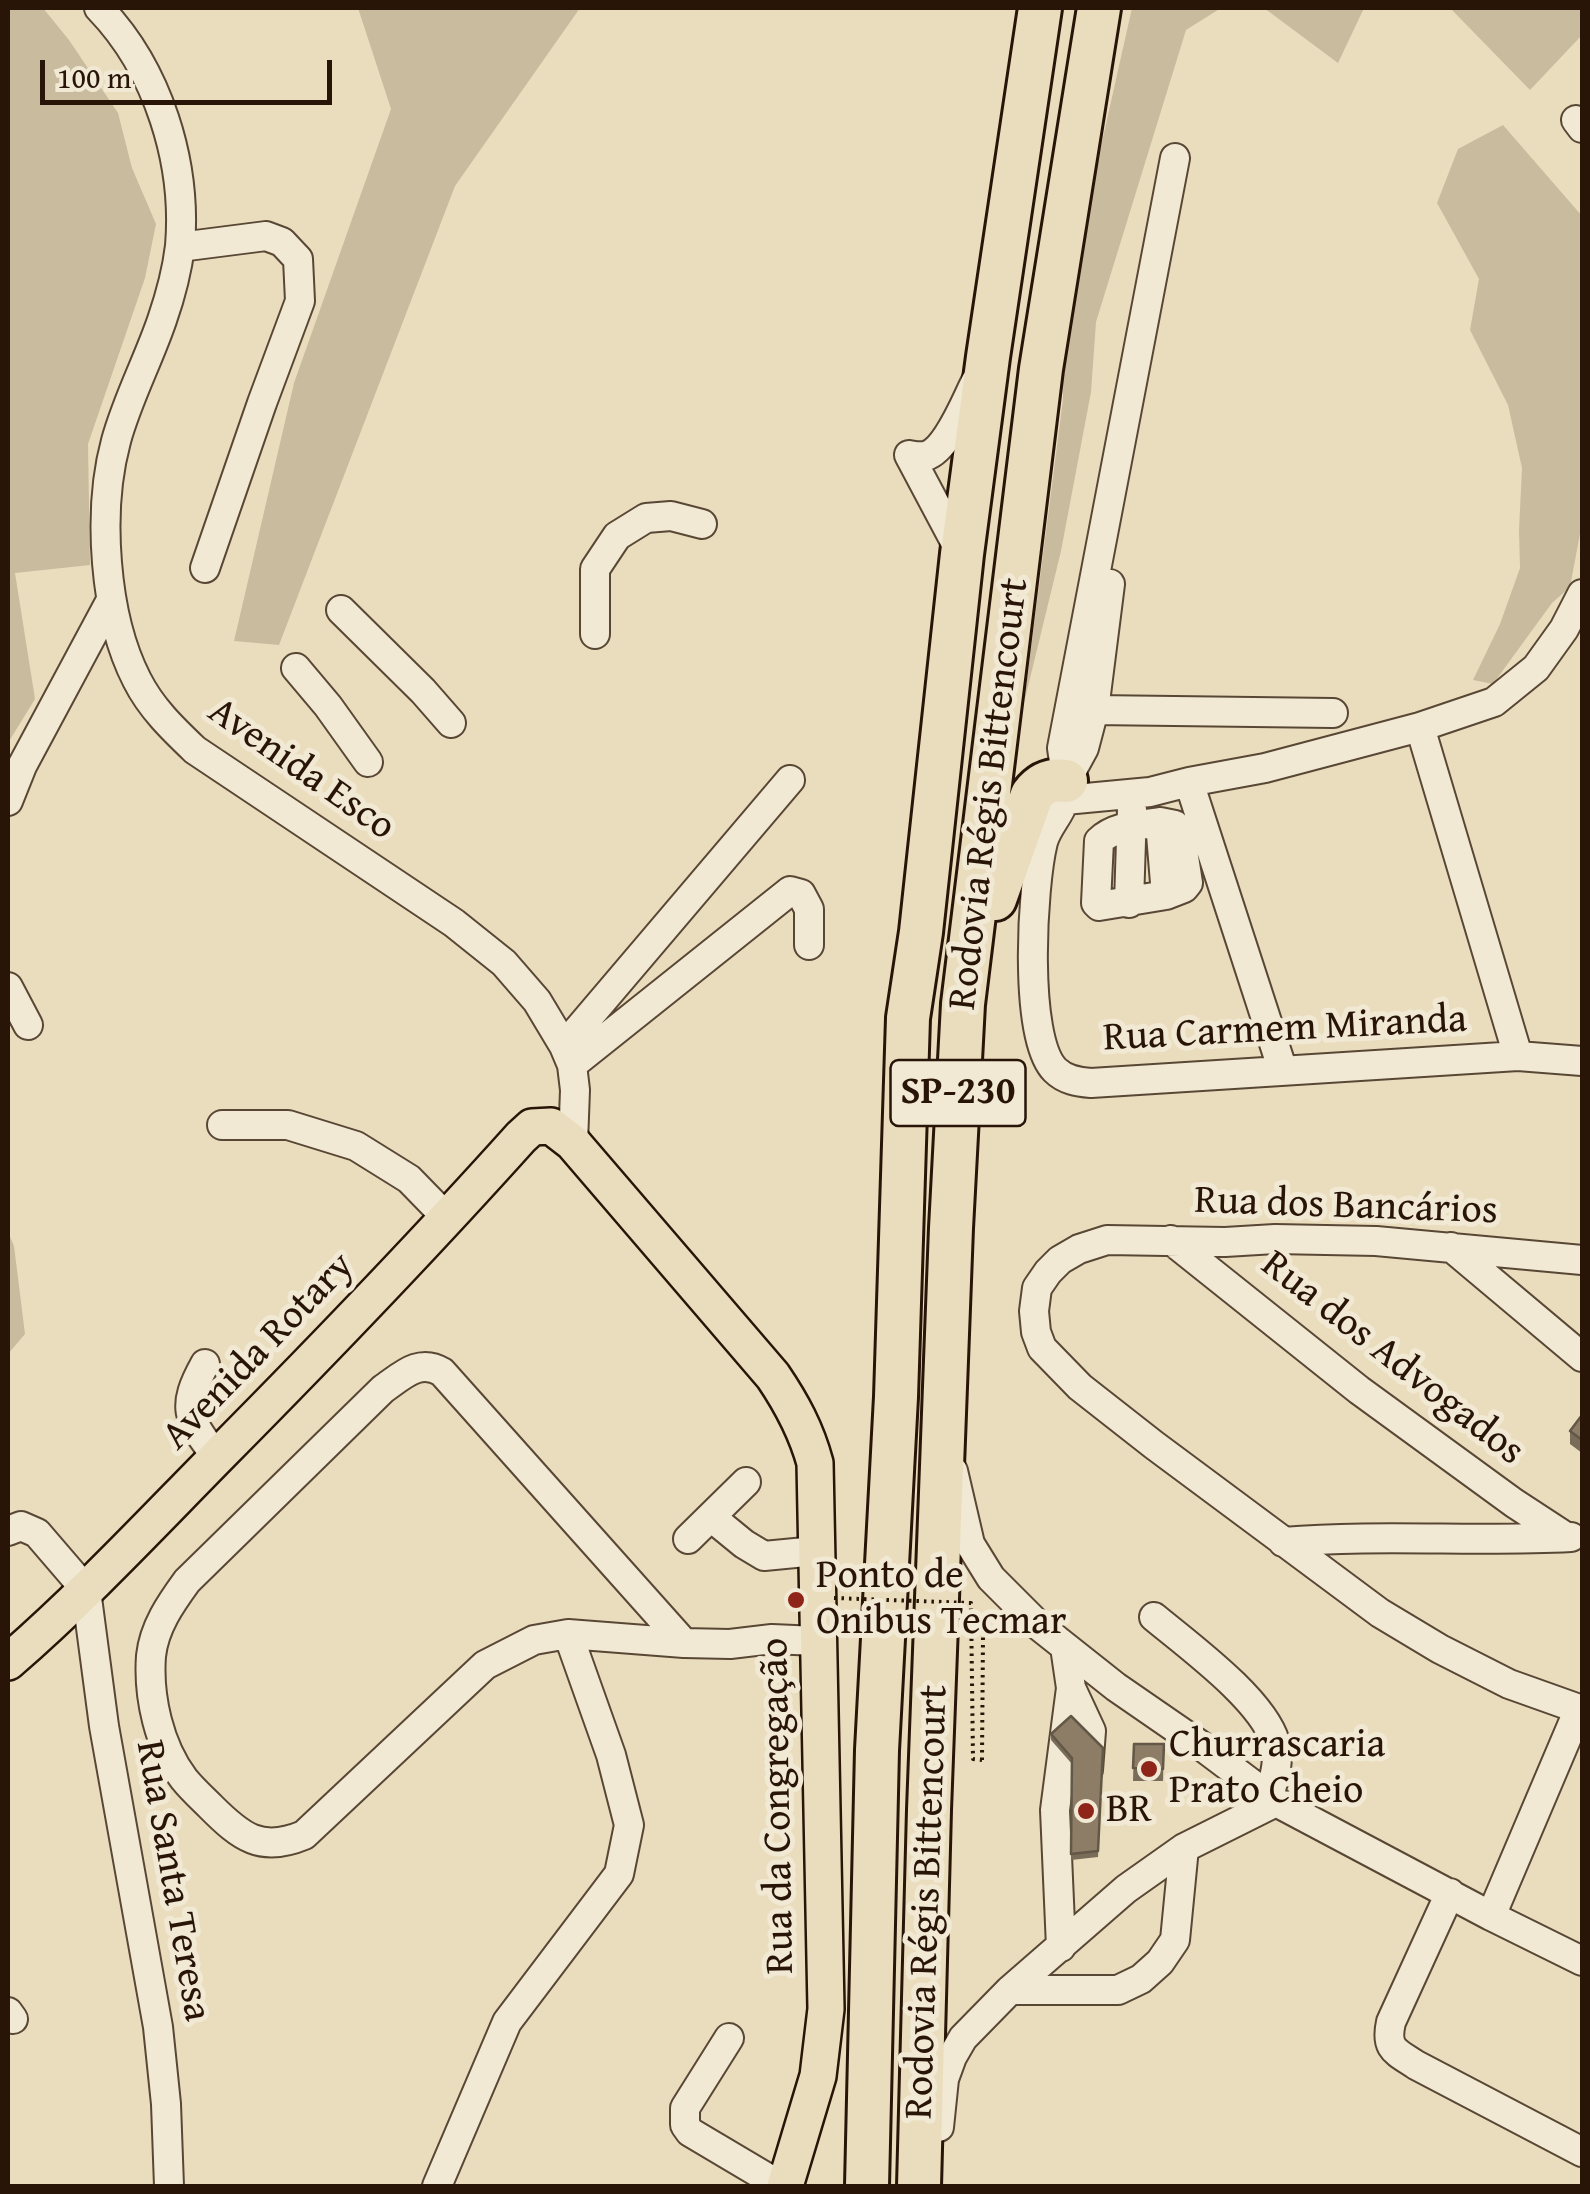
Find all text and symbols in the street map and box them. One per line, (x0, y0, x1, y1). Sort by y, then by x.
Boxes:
scale bar (45, 40, 338, 102)
text: 100 m (57, 55, 131, 99)
street label: Rodovia Régis Bittencourt (940, 575, 1040, 1013)
street label: Avenida Esco (198, 688, 404, 852)
street label: Rua Carmem Miranda (1102, 997, 1468, 1063)
road number: SP-230 (890, 1060, 1026, 1126)
street label: Rua dos Bancários (1193, 1178, 1499, 1236)
street label: Rua dos Advogados (1251, 1241, 1533, 1477)
street label: Avenida Rotary (153, 1243, 365, 1461)
place label: Ponto de Onibus Tecmar (816, 1553, 1066, 1647)
marker: Ponto de Onibus Tecmar (785, 1589, 807, 1611)
street label: Rua da Congregação (752, 1637, 806, 1975)
street label: Rodovia Régis Bittencourt (896, 1684, 960, 2120)
place label: Churrascaria Prato Cheio (1169, 1722, 1385, 1816)
street label: Rua Santa Teresa (124, 1737, 220, 2025)
marker: Churrascaria Prato Cheio (1138, 1758, 1160, 1780)
place label: BR (1106, 1787, 1152, 1835)
marker: BR (1075, 1800, 1097, 1822)

